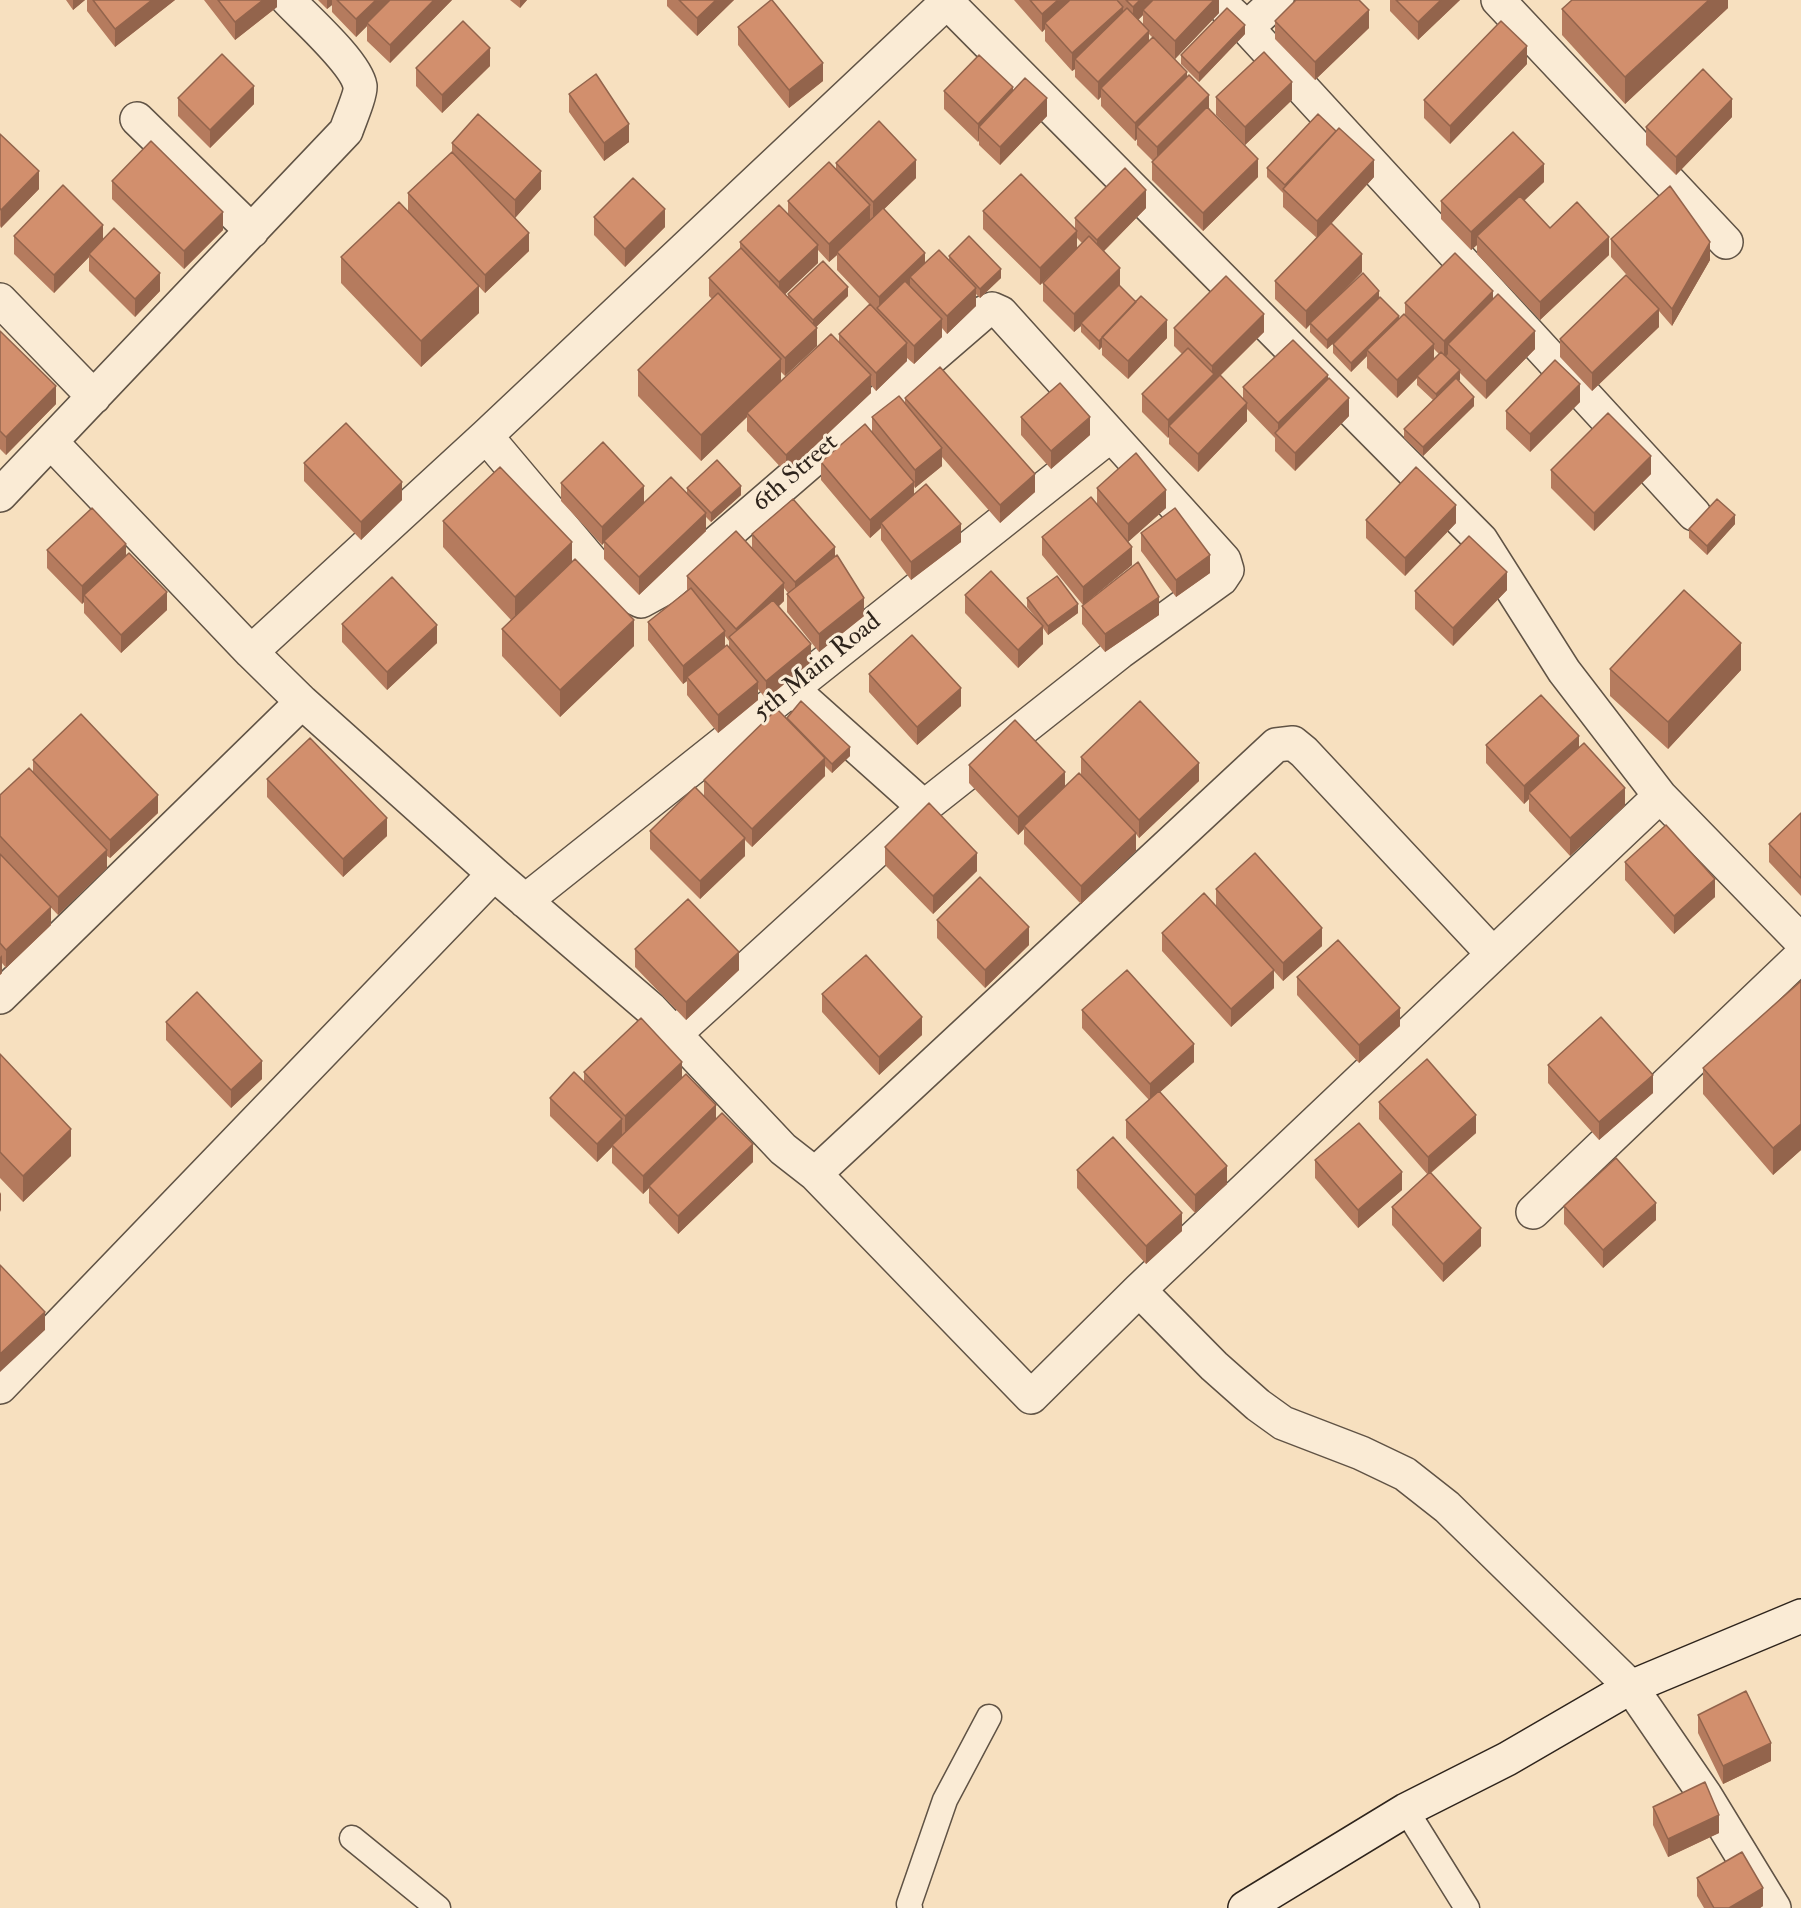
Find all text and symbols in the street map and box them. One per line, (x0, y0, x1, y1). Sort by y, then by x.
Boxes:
street label: 6th Street (747, 428, 845, 520)
street label: 5th Main Road (748, 607, 888, 729)

